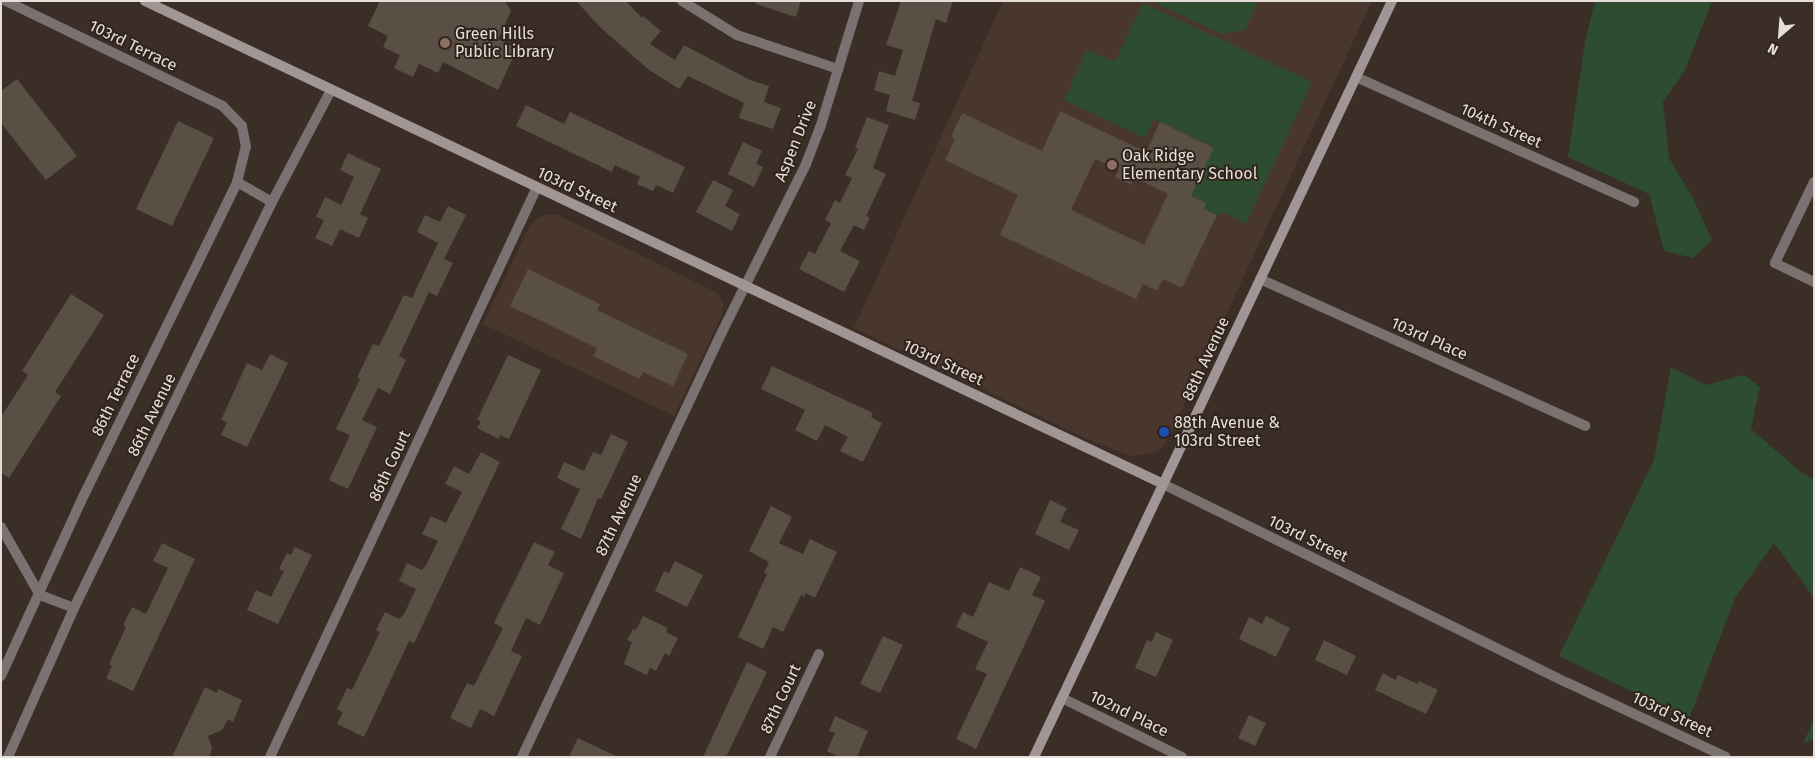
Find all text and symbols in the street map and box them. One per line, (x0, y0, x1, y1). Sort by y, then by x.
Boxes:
north arrow (1755, 10, 1805, 60)
street label: 103rd Terrace (86, 16, 180, 76)
place label: Green Hills Public Library (455, 24, 554, 62)
marker: Green Hills Public Library (439, 37, 451, 49)
text: N (1765, 39, 1781, 58)
street label: Aspen Drive (771, 98, 821, 184)
street label: 104th Street (1457, 100, 1545, 152)
place label: Oak Ridge Elementary School (1122, 146, 1257, 184)
marker: Oak Ridge Elementary School (1106, 159, 1118, 171)
street label: 103rd Street (534, 163, 620, 217)
street label: 88th Avenue (1178, 314, 1234, 404)
street label: 103rd Place (1388, 314, 1470, 364)
street label: 103rd Street (900, 336, 986, 390)
street label: 86th Terrace (88, 351, 144, 439)
street label: 86th Avenue (124, 370, 180, 460)
place label: 88th Avenue & 103rd Street (1174, 413, 1280, 451)
marker: 88th Avenue & 103rd Street (1158, 426, 1170, 438)
street label: 86th Court (365, 428, 415, 504)
street label: 87th Avenue (592, 471, 646, 559)
street label: 103rd Street (1265, 511, 1351, 567)
street label: 87th Court (757, 661, 805, 737)
street label: 102nd Place (1086, 687, 1172, 741)
street label: 103rd Street (1629, 688, 1715, 742)

